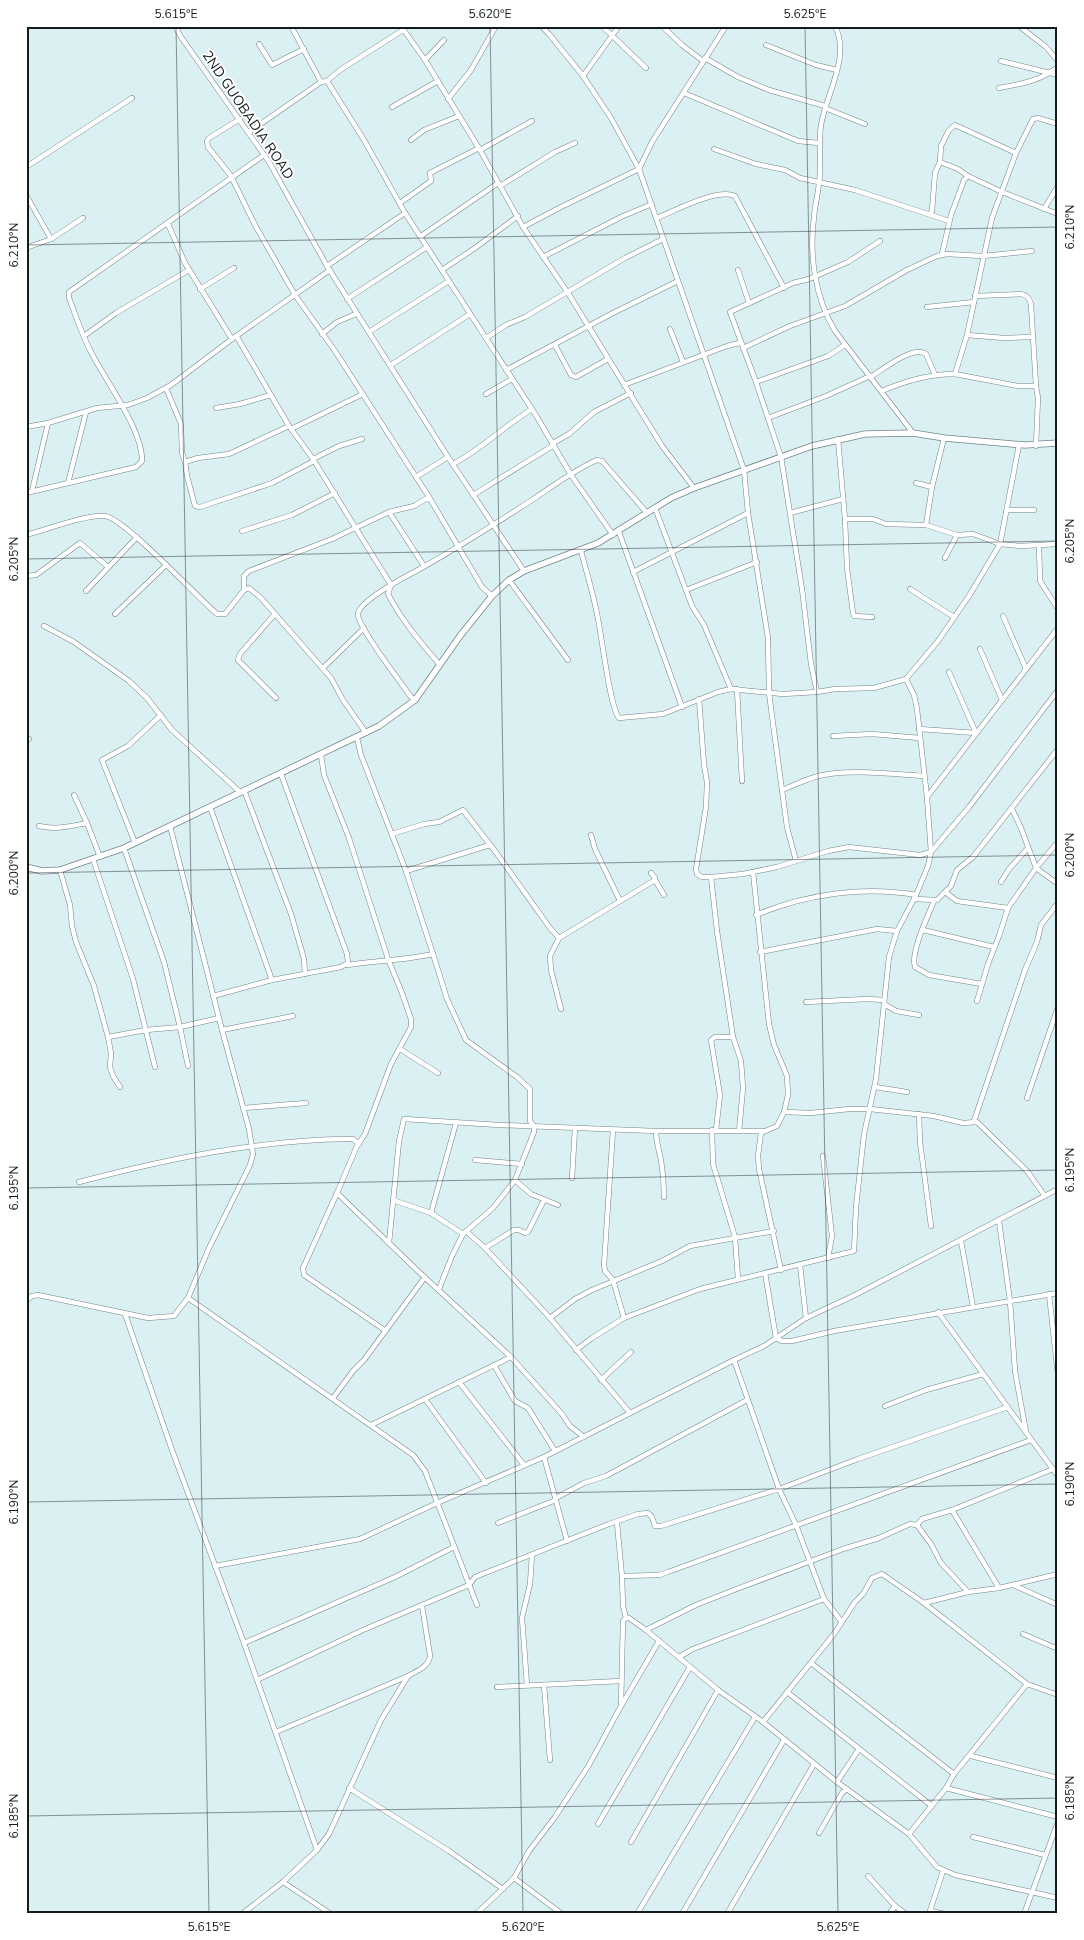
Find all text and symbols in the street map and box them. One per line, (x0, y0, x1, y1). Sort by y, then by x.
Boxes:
text: 5.615°E (155, 6, 197, 22)
text: 5.620°E (469, 6, 511, 22)
text: 5.625°E (784, 6, 826, 22)
street label: 2ND GUOBADIA ROAD (198, 47, 298, 183)
text: 6.210°N (1062, 205, 1078, 249)
text: 6.210°N (6, 223, 22, 267)
text: 6.205°N (1062, 519, 1078, 563)
text: 6.205°N (6, 537, 22, 581)
text: 6.200°N (1062, 833, 1078, 877)
text: 6.200°N (6, 851, 22, 895)
text: 6.195°N (1062, 1148, 1078, 1192)
text: 6.195°N (6, 1166, 22, 1210)
text: 6.190°N (1062, 1462, 1078, 1506)
text: 6.190°N (6, 1480, 22, 1524)
text: 6.185°N (1062, 1776, 1078, 1820)
text: 6.185°N (6, 1794, 22, 1838)
text: 5.615°E (188, 1919, 230, 1935)
text: 5.620°E (502, 1919, 544, 1935)
text: 5.625°E (817, 1919, 859, 1935)

